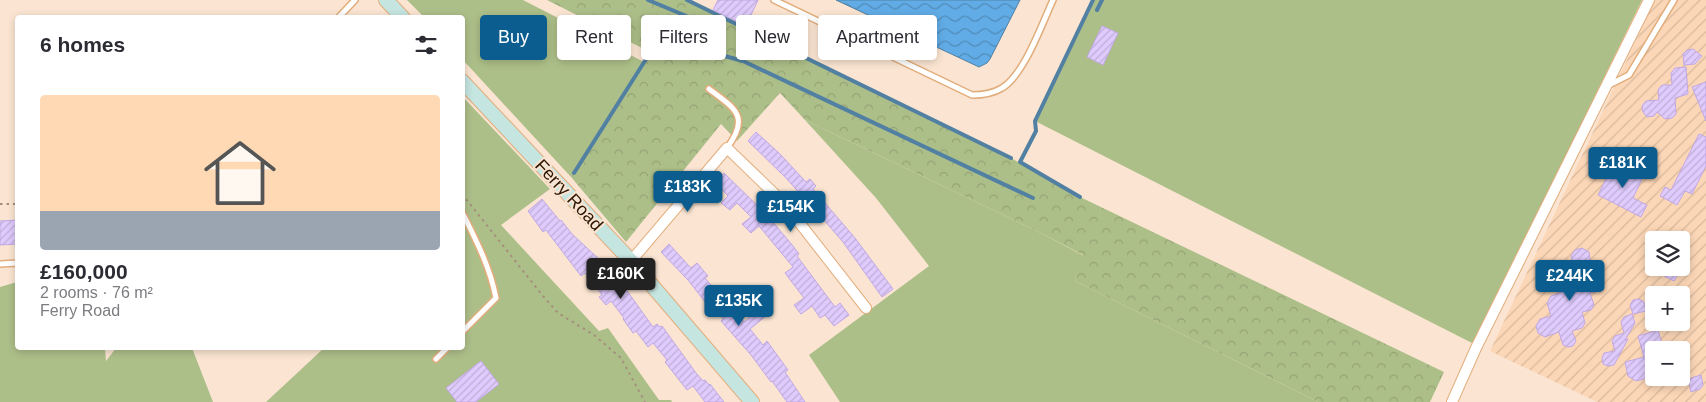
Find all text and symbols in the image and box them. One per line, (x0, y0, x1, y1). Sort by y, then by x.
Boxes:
chip: Buy (480, 15, 547, 60)
chip: Rent (557, 15, 631, 60)
chip: Filters (641, 15, 726, 60)
chip: New (736, 15, 808, 60)
chip: Apartment (818, 15, 937, 60)
icon: filters (412, 31, 440, 59)
text: 6 homes (40, 33, 125, 56)
icon: home (195, 128, 285, 218)
pin: £181K (1588, 146, 1658, 189)
text: £181K (1599, 154, 1647, 171)
street label: Ferry Road (531, 155, 607, 235)
pin: £183K (653, 170, 723, 213)
text: £183K (664, 178, 712, 195)
pin: £154K (756, 190, 826, 233)
text: £154K (767, 198, 815, 215)
map controls (1645, 231, 1690, 386)
button: layers (1645, 231, 1690, 276)
pin: £160K (586, 258, 656, 300)
text: £160,000 (40, 260, 128, 283)
pin: £244K (1535, 260, 1605, 302)
text: £160K (597, 265, 645, 282)
text: £244K (1546, 267, 1594, 284)
text: 2 rooms · 76 m² (40, 284, 153, 301)
pin: £135K (704, 284, 774, 327)
button: + (1645, 286, 1690, 331)
text: £135K (715, 292, 763, 309)
text: Ferry Road (40, 302, 120, 319)
button: − (1645, 341, 1690, 386)

